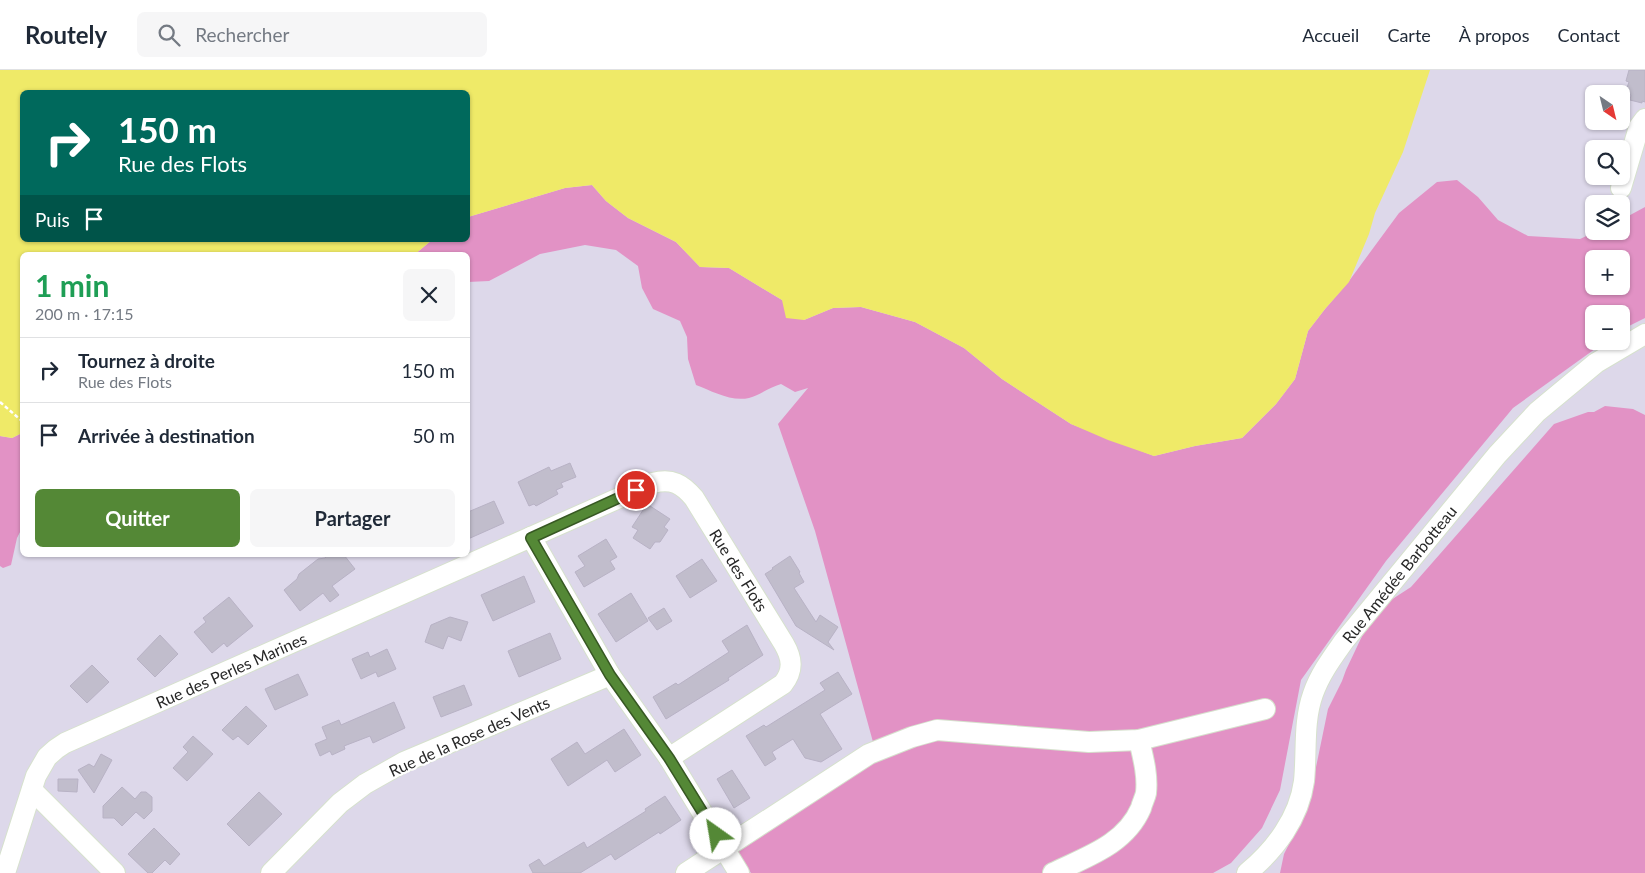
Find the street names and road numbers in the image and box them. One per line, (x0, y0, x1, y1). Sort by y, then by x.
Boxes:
street label: Rue Amédée Barbotteau (1338, 502, 1460, 646)
street label: Rue des Flots (706, 525, 772, 615)
street label: Rue des Perles Marines (153, 628, 309, 712)
street label: Rue de la Rose des Vents (386, 692, 552, 780)

